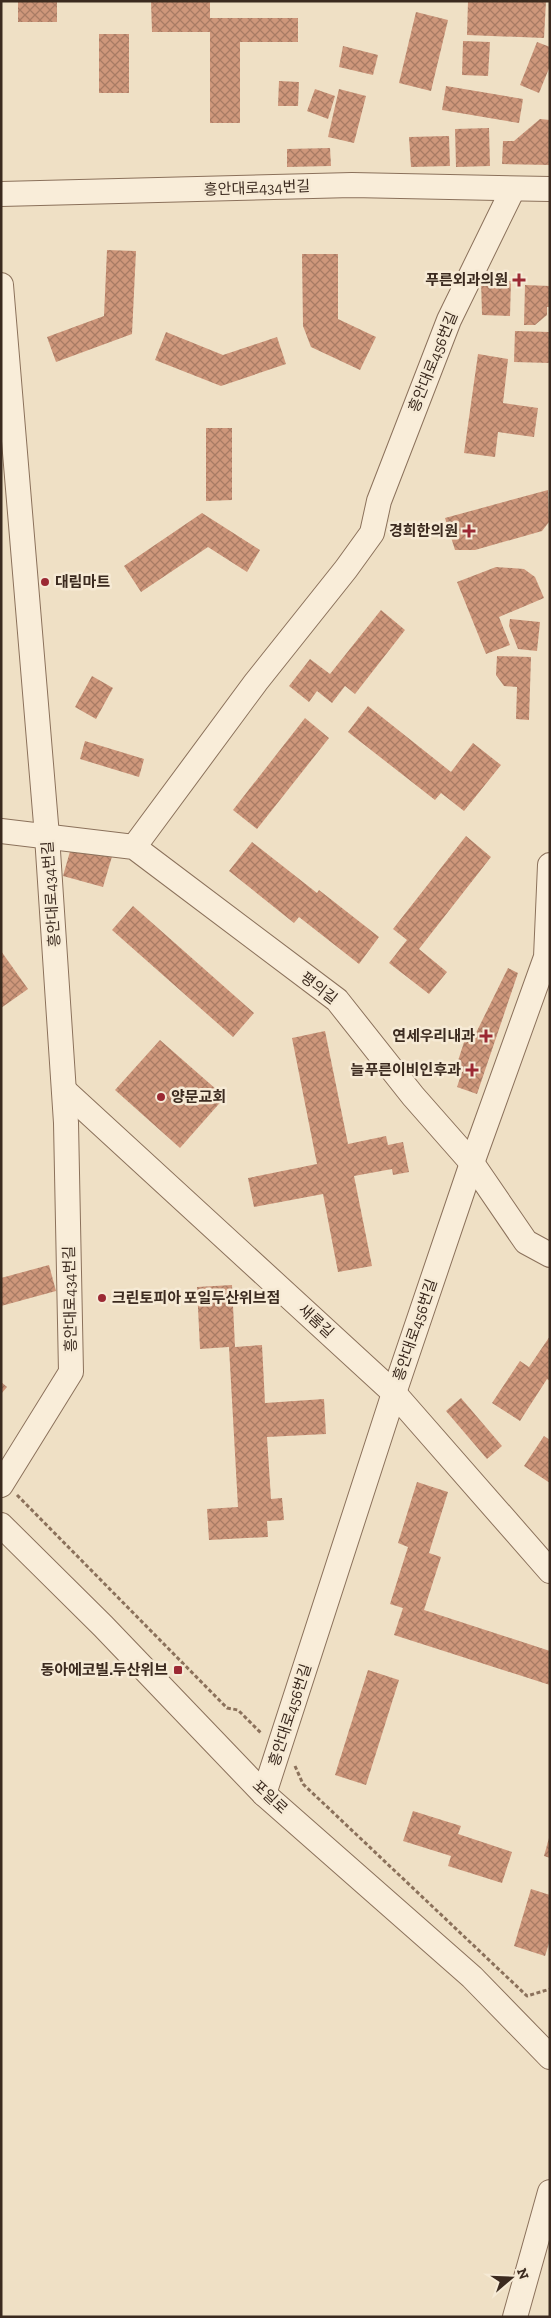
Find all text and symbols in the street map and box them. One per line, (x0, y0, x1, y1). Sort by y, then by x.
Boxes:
street label: 흥안대로434번길 (204, 177, 310, 199)
place label: 푸른외과의원 (425, 271, 508, 289)
marker: 푸른외과의원 (512, 273, 526, 287)
street label: 흥안대로456번길 (405, 309, 461, 415)
place label: 경희한의원 (389, 522, 458, 540)
marker: 경희한의원 (462, 524, 476, 538)
place label: 대림마트 (55, 573, 110, 591)
marker: 대림마트 (39, 576, 51, 588)
street label: 흥안대로434번길 (38, 840, 64, 948)
street label: 평의길 (297, 968, 341, 1008)
place label: 연세우리내과 (392, 1027, 475, 1045)
marker: 연세우리내과 (479, 1029, 493, 1043)
place label: 늘푸른이비인후과 (351, 1061, 461, 1079)
marker: 늘푸른이비인후과 (465, 1063, 479, 1077)
place label: 양문교회 (171, 1088, 226, 1106)
marker: 양문교회 (155, 1091, 167, 1103)
street label: 흥안대로434번길 (60, 1246, 80, 1352)
street label: 흥안대로456번길 (389, 1277, 441, 1383)
place label: 크린토피아 포일두산위브점 (112, 1289, 280, 1307)
marker: 크린토피아 포일두산위브점 (96, 1292, 108, 1304)
street label: 새롬길 (295, 1300, 337, 1342)
place label: 동아에코빌.두산위브 (40, 1661, 168, 1679)
street label: 흥안대로456번길 (265, 1662, 315, 1768)
marker: 동아에코빌.두산위브 (172, 1664, 184, 1676)
street label: 포일로 (249, 1776, 291, 1818)
north arrow (486, 2253, 536, 2303)
text: N (513, 2266, 533, 2282)

